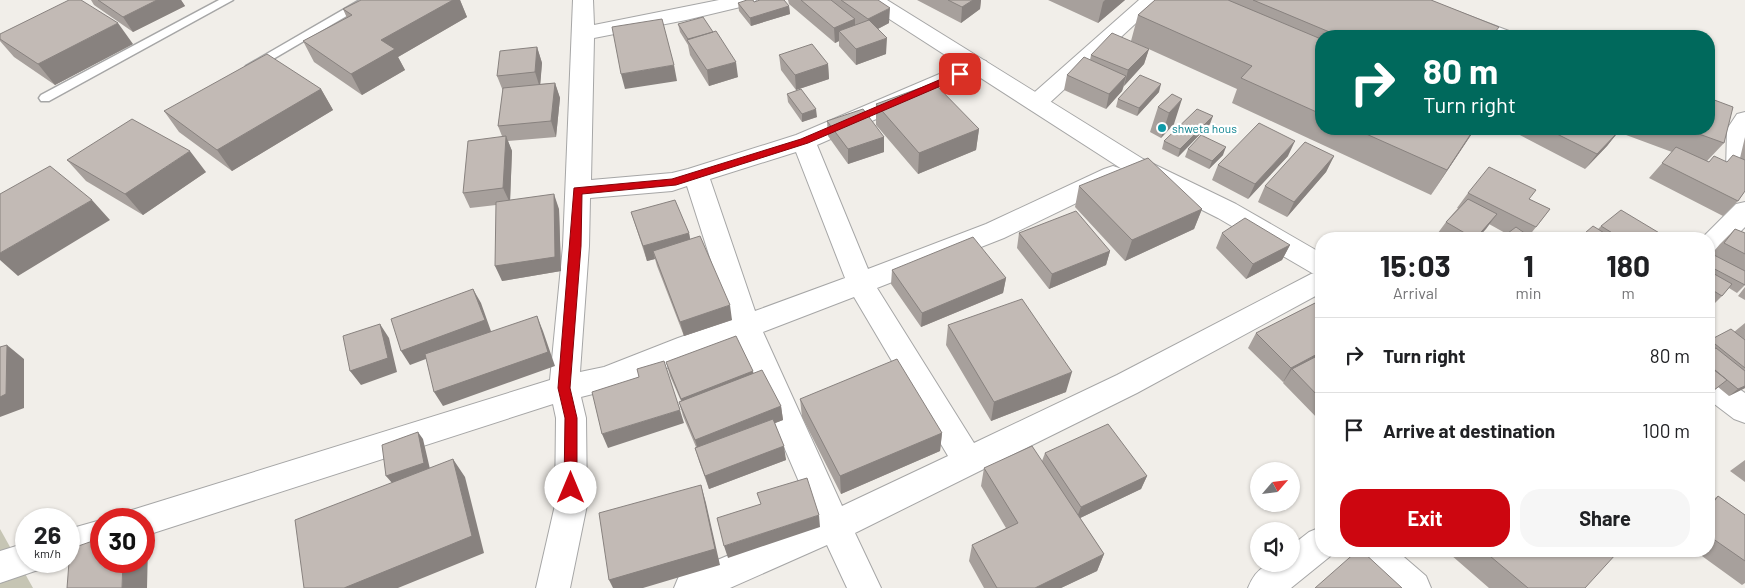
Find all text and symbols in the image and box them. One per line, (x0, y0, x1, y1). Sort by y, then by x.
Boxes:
text: 80 m (1423, 49, 1498, 91)
icon: right (1340, 50, 1405, 115)
pin (939, 53, 981, 95)
icon: arrive (946, 60, 974, 88)
text: Turn right (1423, 91, 1516, 117)
place label: shweta hous (1172, 121, 1237, 135)
marker: shweta hous (1156, 122, 1168, 134)
text: 15:03 (1380, 247, 1451, 283)
text: 1 (1523, 247, 1534, 283)
text: 180 (1606, 247, 1650, 283)
text: Arrival (1393, 283, 1438, 302)
text: min (1516, 283, 1541, 302)
text: m (1622, 283, 1635, 302)
icon: right (1340, 341, 1368, 369)
text: Turn right (1383, 344, 1465, 367)
text: 80 m (1650, 344, 1690, 367)
icon: arrive (1340, 416, 1368, 444)
text: Arrive at destination (1383, 419, 1555, 442)
text: 100 m (1642, 419, 1690, 442)
position arrow (544, 461, 596, 513)
north arrow (1250, 462, 1300, 512)
map controls (1250, 462, 1300, 572)
button: Exit (1340, 489, 1510, 547)
button: Share (1520, 489, 1690, 547)
speed limit sign: 30 (90, 508, 155, 573)
text: 26 (34, 519, 61, 549)
button: sound (1250, 522, 1300, 572)
text: km/h (34, 546, 61, 560)

